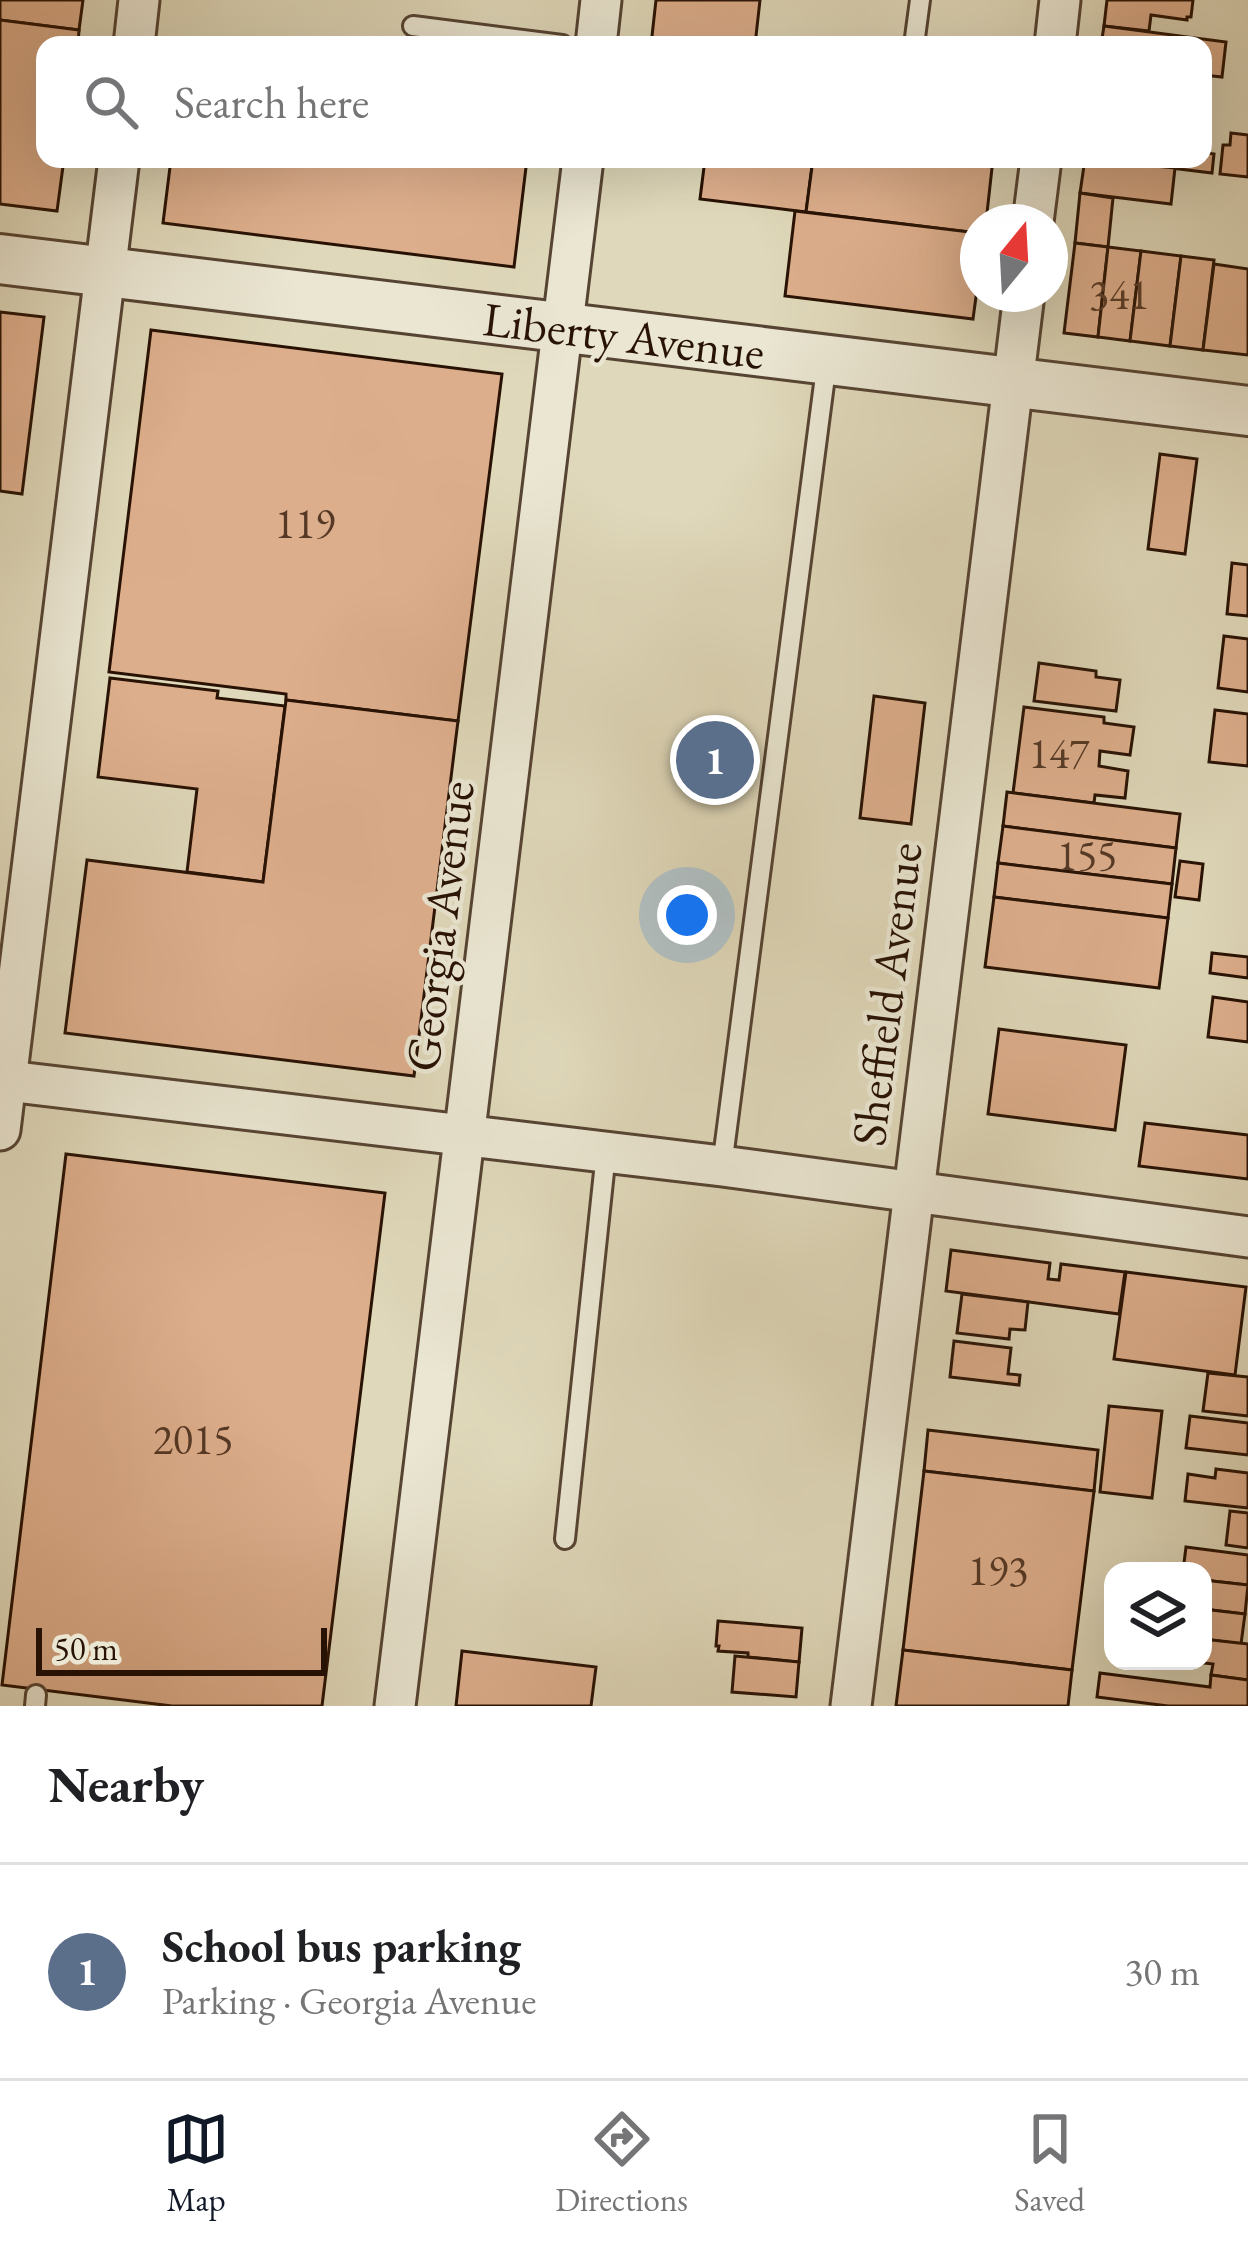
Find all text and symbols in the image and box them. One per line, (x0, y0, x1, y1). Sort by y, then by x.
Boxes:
search box (36, 36, 1212, 168)
icon: search (78, 69, 144, 135)
text: Search here (174, 73, 369, 131)
north arrow (960, 204, 1068, 312)
house number: 341 (1089, 267, 1149, 322)
street label: Liberty Avenue (480, 287, 768, 383)
house number: 119 (275, 496, 335, 551)
pin: 1 (676, 715, 754, 805)
house number: 147 (1029, 726, 1090, 781)
street label: Georgia Avenue (390, 777, 488, 1075)
house number: 155 (1057, 828, 1117, 883)
street label: Sheffield Avenue (837, 839, 935, 1149)
your location (657, 885, 717, 945)
house number: 2015 (153, 1412, 233, 1467)
house number: 193 (968, 1543, 1028, 1598)
map controls (1104, 1562, 1212, 1670)
button: layers (1104, 1562, 1212, 1670)
scale bar (36, 1622, 327, 1675)
text: 50 m (54, 1627, 118, 1670)
text: Nearby (48, 1751, 204, 1817)
text: School bus parking (162, 1917, 521, 1975)
text: 1 (77, 1946, 97, 1997)
text: 30 m (1124, 1946, 1200, 1997)
text: Parking · Georgia Avenue (162, 1975, 536, 2026)
tab: Map (163, 2106, 229, 2221)
tab: Directions (555, 2106, 688, 2221)
tab: Saved (1014, 2106, 1085, 2221)

